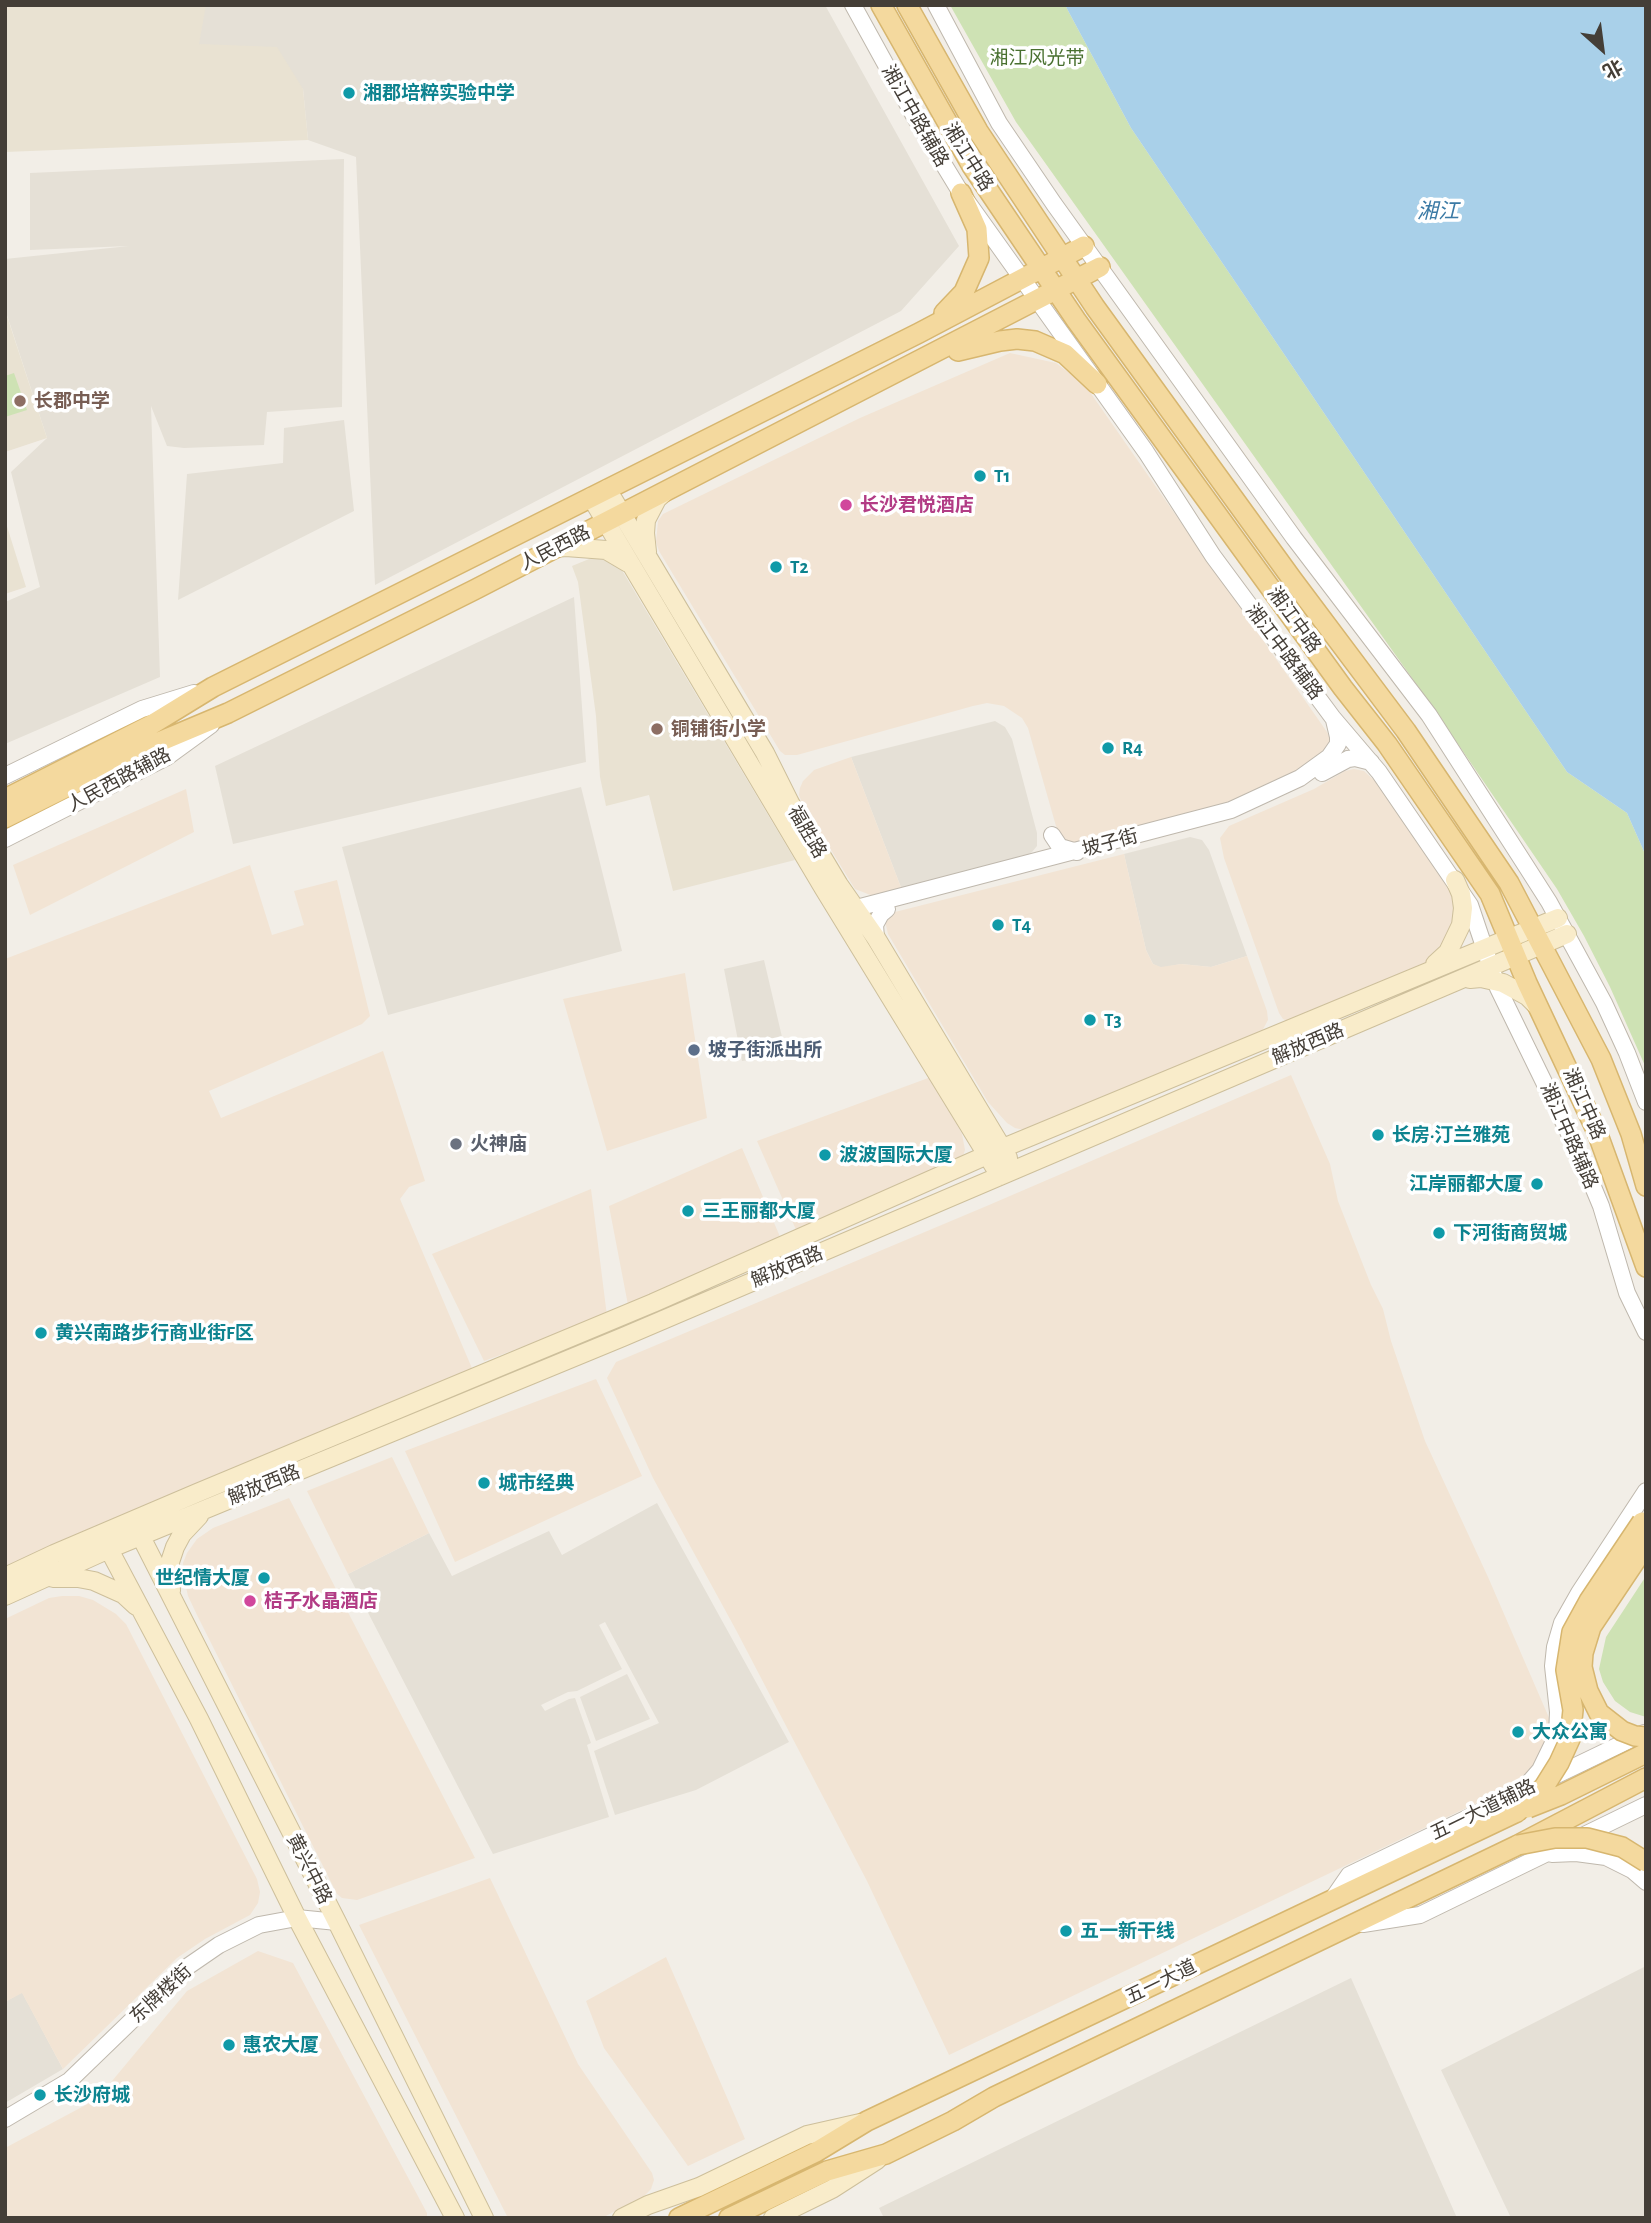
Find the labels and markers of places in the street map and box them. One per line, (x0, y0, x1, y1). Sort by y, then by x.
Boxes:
place label: 湘郡培粹实验中学 (363, 82, 515, 104)
marker: 湘郡培粹实验中学 (341, 85, 357, 101)
place label: 长郡中学 (34, 390, 110, 412)
marker: 长郡中学 (12, 393, 28, 409)
place label: T1 (994, 465, 1010, 487)
marker: T1 (972, 468, 988, 484)
place label: 长沙君悦酒店 (860, 494, 974, 516)
marker: 长沙君悦酒店 (838, 497, 854, 513)
place label: T2 (790, 556, 809, 578)
marker: T2 (768, 559, 784, 575)
place label: 铜铺街小学 (671, 718, 766, 740)
marker: 铜铺街小学 (649, 721, 665, 737)
place label: R4 (1122, 737, 1143, 759)
marker: R4 (1100, 740, 1116, 756)
place label: T4 (1012, 914, 1031, 936)
marker: T4 (990, 917, 1006, 933)
place label: T3 (1104, 1009, 1122, 1031)
marker: T3 (1082, 1012, 1098, 1028)
place label: 坡子街派出所 (708, 1039, 822, 1061)
marker: 坡子街派出所 (686, 1042, 702, 1058)
place label: 长房·汀兰雅苑 (1392, 1124, 1510, 1146)
marker: 长房·汀兰雅苑 (1370, 1127, 1386, 1143)
place label: 火神庙 (470, 1133, 527, 1155)
marker: 火神庙 (448, 1136, 464, 1152)
place label: 波波国际大厦 (839, 1144, 953, 1166)
marker: 波波国际大厦 (817, 1147, 833, 1163)
place label: 江岸丽都大厦 (1409, 1173, 1523, 1195)
marker: 江岸丽都大厦 (1529, 1176, 1545, 1192)
place label: 三王丽都大厦 (702, 1200, 816, 1222)
marker: 三王丽都大厦 (680, 1203, 696, 1219)
place label: 下河街商贸城 (1453, 1222, 1567, 1244)
marker: 下河街商贸城 (1431, 1225, 1447, 1241)
place label: 黄兴南路步行商业街F区 (55, 1322, 254, 1344)
marker: 黄兴南路步行商业街F区 (33, 1325, 49, 1341)
place label: 城市经典 (498, 1472, 574, 1494)
marker: 城市经典 (476, 1475, 492, 1491)
place label: 世纪情大厦 (155, 1567, 250, 1589)
marker: 世纪情大厦 (256, 1570, 272, 1586)
place label: 桔子水晶酒店 (264, 1590, 378, 1612)
marker: 桔子水晶酒店 (242, 1593, 258, 1609)
place label: 大众公寓 (1532, 1721, 1608, 1743)
marker: 大众公寓 (1510, 1724, 1526, 1740)
place label: 五一新干线 (1080, 1920, 1175, 1942)
marker: 五一新干线 (1058, 1923, 1074, 1939)
place label: 惠农大厦 (243, 2034, 319, 2056)
marker: 惠农大厦 (221, 2037, 237, 2053)
place label: 长沙府城 (54, 2084, 130, 2106)
marker: 长沙府城 (32, 2087, 48, 2103)

